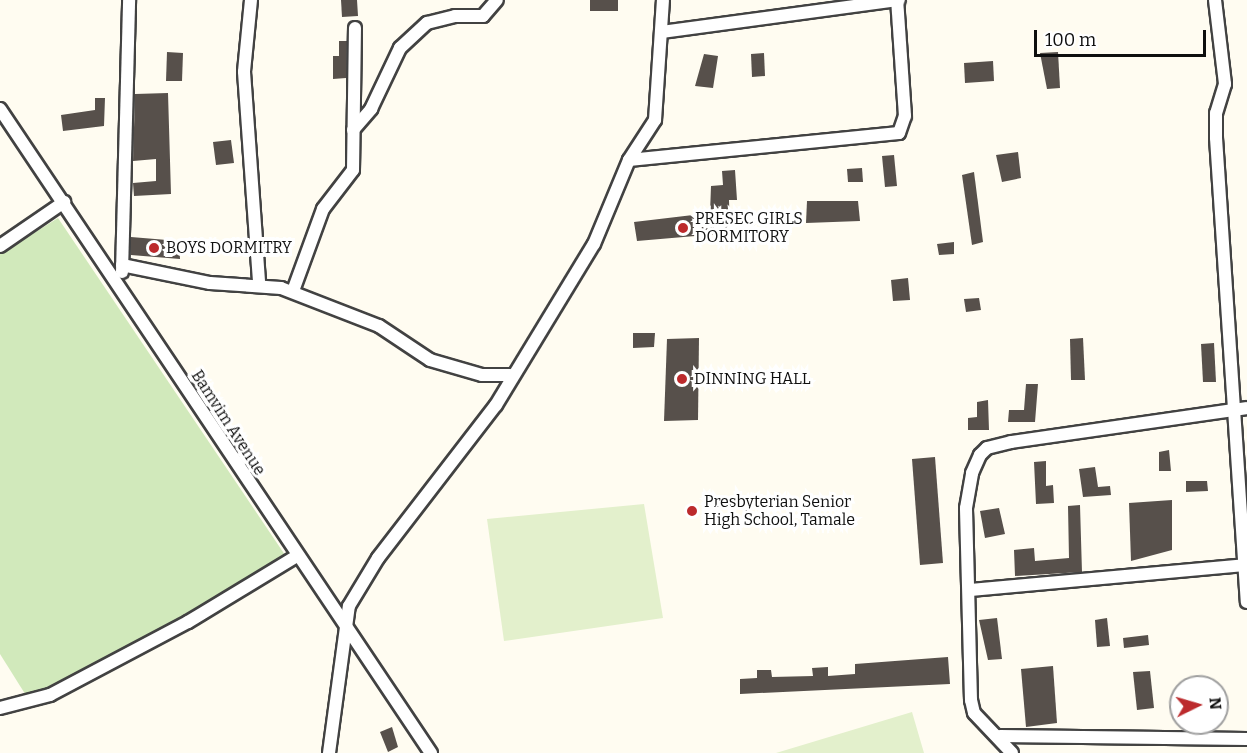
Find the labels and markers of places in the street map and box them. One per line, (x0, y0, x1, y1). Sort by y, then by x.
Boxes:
place label: PRESEC GIRLS DORMITORY (695, 209, 803, 247)
marker: PRESEC GIRLS DORMITORY (676, 221, 690, 235)
place label: BOYS DORMITRY (166, 238, 292, 258)
marker: BOYS DORMITRY (147, 241, 161, 255)
place label: DINNING HALL (694, 369, 811, 389)
marker: DINNING HALL (675, 372, 689, 386)
place label: Presbyterian Senior High School, Tamale (704, 492, 855, 530)
marker: Presbyterian Senior High School, Tamale (685, 504, 699, 518)

